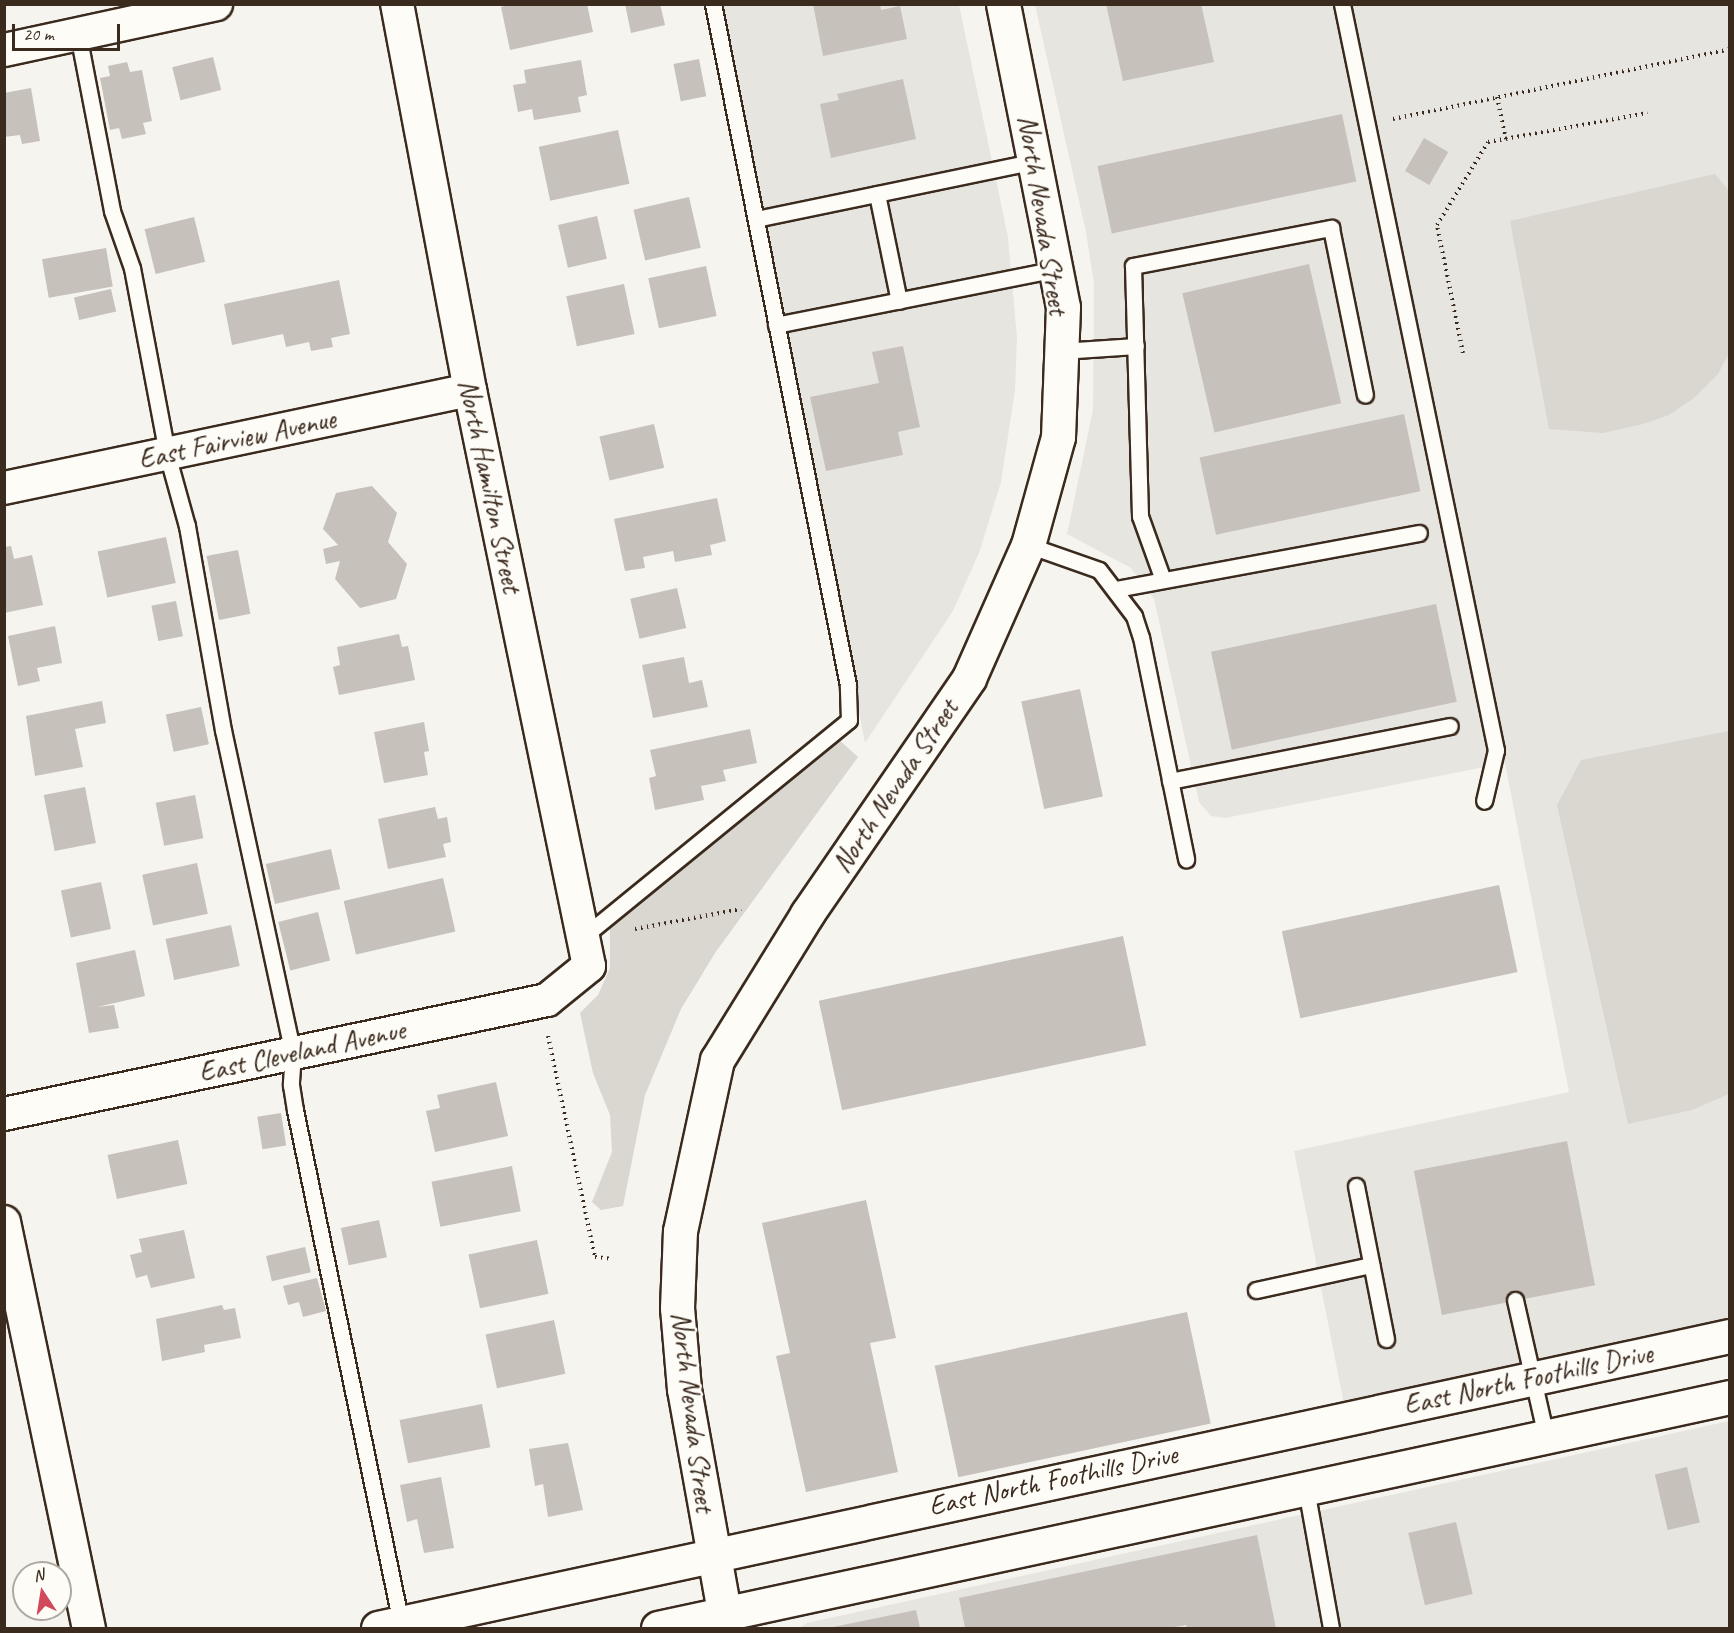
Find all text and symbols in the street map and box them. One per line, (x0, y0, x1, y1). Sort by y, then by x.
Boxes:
scale bar (15, 12, 123, 50)
text: 20 m (23, 23, 54, 45)
street label: North Nevada Street (1011, 112, 1075, 318)
street label: North Hamilton Street (451, 376, 529, 596)
street label: East Fairview Avenue (135, 402, 339, 476)
street label: North Nevada Street (824, 693, 966, 879)
street label: East Cleveland Avenue (196, 1013, 408, 1089)
street label: North Nevada Street (664, 1310, 722, 1514)
street label: East North Foothills Drive (1401, 1336, 1655, 1422)
street label: East North Foothills Drive (926, 1437, 1180, 1523)
north arrow (12, 1561, 72, 1621)
text: N (32, 1565, 46, 1586)

